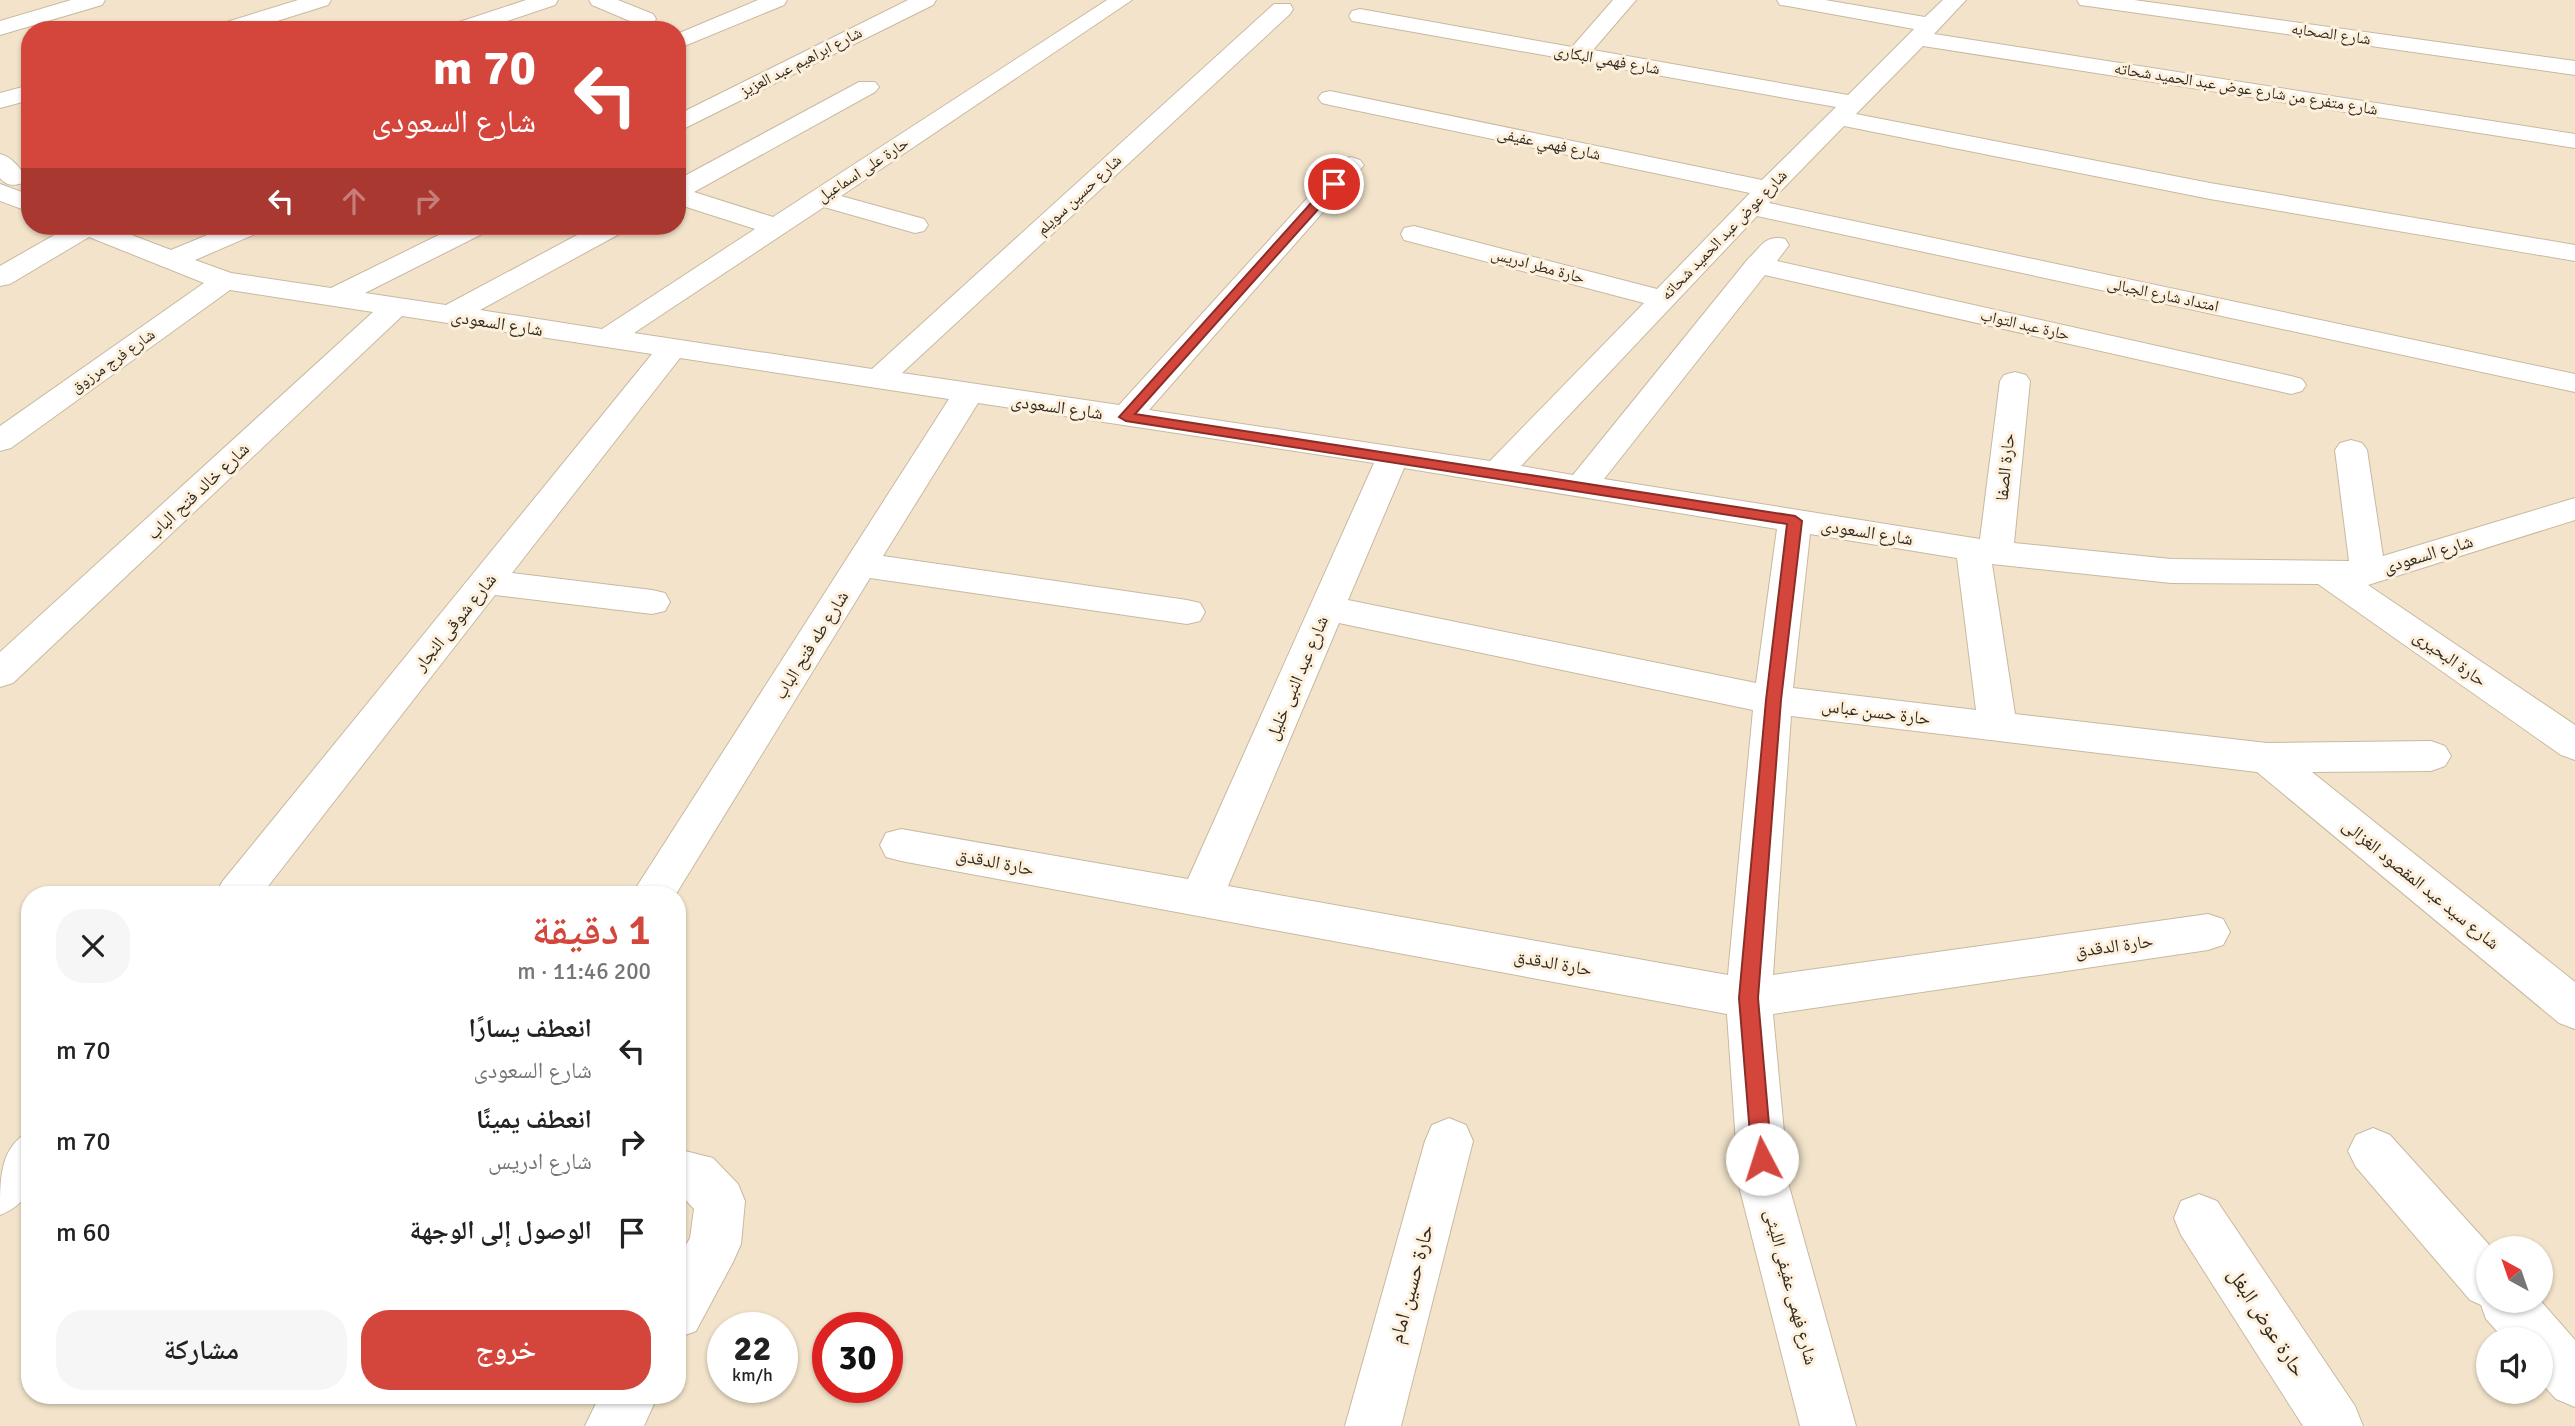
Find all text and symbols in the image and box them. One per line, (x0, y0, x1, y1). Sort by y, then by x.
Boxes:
street label: شارع الصحابه (2290, 19, 2372, 49)
street label: شارع ابراهيم عبد العزيز (736, 23, 865, 102)
text: 70 m (433, 38, 536, 98)
street label: شارع فهمي البكارى (1552, 41, 1662, 81)
icon: left (560, 49, 651, 140)
street label: شارع متفرع من شارع عوض عبد الحميد شحاته (2113, 58, 2379, 120)
text: شارع السعودى (371, 102, 536, 141)
street label: شارع فهمي عفيفى (1495, 123, 1602, 167)
street label: حارة على اسماعيل (813, 133, 913, 207)
street label: شارع حسين سويلم (1032, 150, 1126, 240)
pin (1304, 154, 1364, 214)
icon: arrive (1315, 165, 1353, 203)
street label: شارع عوض عبد الحميد شحاته (1656, 166, 1792, 304)
icon: left (262, 182, 300, 220)
icon: ahead (335, 182, 373, 220)
icon: right (408, 182, 446, 220)
street label: حارة مطر ادريس (1489, 244, 1587, 288)
street label: امتداد شارع الجبالى (2106, 273, 2220, 317)
street label: شارع السعودى (450, 305, 544, 341)
street label: حارة عبد التواب (1978, 305, 2072, 345)
street label: شارع فرج مرزوق (67, 325, 159, 397)
street label: شارع السعودى (1010, 390, 1104, 424)
street label: حارة الصفا (1991, 432, 2019, 502)
street label: شارع خالد فتح الباب (142, 438, 255, 545)
street label: شارع السعودى (1820, 514, 1914, 550)
street label: شارع السعودى (2380, 530, 2476, 578)
street label: شارع شوقى النجار (408, 569, 501, 676)
street label: شارع طه فتح الباب (769, 587, 854, 704)
street label: شارع عبد النبى خليل (1261, 613, 1333, 743)
street label: حارة البحيرى (2409, 625, 2491, 691)
street label: حارة حسن عباس (1820, 694, 1932, 730)
street label: شارع سيد عبد المقصود الغزالى (2338, 814, 2504, 954)
street label: حارة الدقدق (954, 844, 1036, 880)
text: 1 دقيقة (532, 905, 651, 956)
button: close (56, 909, 130, 983)
street label: حارة الدقدق (2074, 930, 2154, 962)
street label: حارة الدقدق (1512, 945, 1594, 981)
text: 200 m · 11:46 (517, 957, 651, 986)
text: انعطف يسارًا (468, 1013, 592, 1045)
icon: left (613, 1032, 651, 1070)
text: 70 m (56, 1035, 111, 1067)
text: شارع السعودى (474, 1056, 592, 1085)
text: انعطف يمينًا (476, 1104, 592, 1136)
position arrow (1725, 1122, 1799, 1196)
icon: right (613, 1123, 651, 1161)
text: 70 m (56, 1126, 111, 1158)
text: شارع ادريس (488, 1147, 592, 1176)
street label: شارع فهمى عفيفى الليثى (1760, 1207, 1822, 1367)
icon: arrive (613, 1214, 651, 1252)
text: الوصول إلى الوجهة (410, 1215, 592, 1247)
text: 60 m (56, 1217, 111, 1249)
street label: حارة حسين امام (1383, 1222, 1440, 1346)
north arrow (2476, 1236, 2553, 1312)
map controls (2476, 1236, 2553, 1404)
street label: حارة عوض البغل (2222, 1263, 2312, 1381)
button: مشاركة (56, 1310, 347, 1390)
button: خروج (361, 1310, 651, 1390)
speed limit sign: 30 (812, 1312, 903, 1403)
text: 22 (734, 1327, 771, 1370)
button: sound (2476, 1327, 2553, 1404)
text: km/h (732, 1364, 773, 1386)

